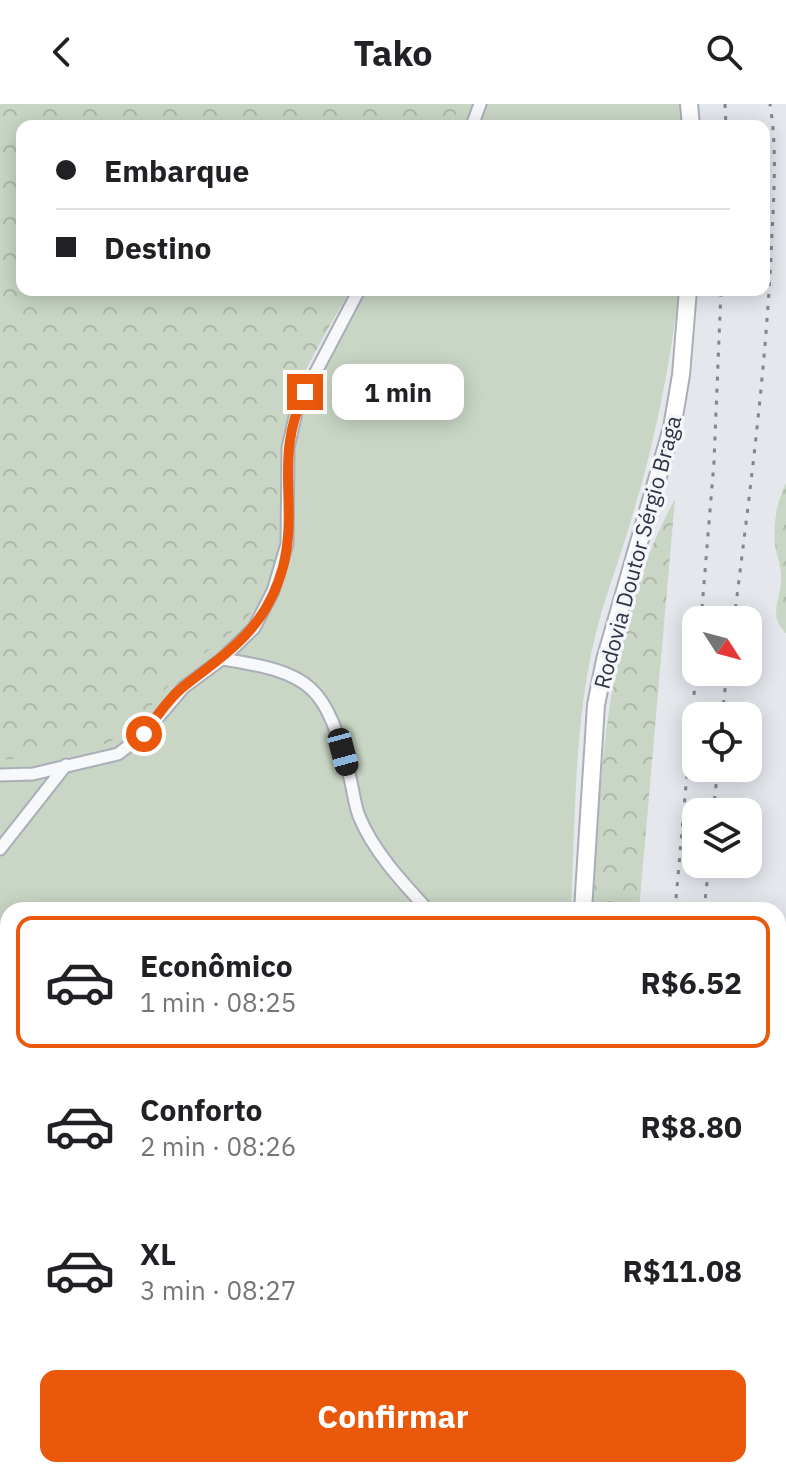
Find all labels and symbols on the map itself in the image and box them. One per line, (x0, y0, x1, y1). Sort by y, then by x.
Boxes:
callout: 1 min (333, 364, 465, 420)
route end (287, 374, 323, 410)
street label: Rodovia Doutor Sérgio Braga (587, 412, 687, 692)
north arrow (682, 606, 762, 686)
route start (126, 716, 162, 752)
car (325, 726, 361, 778)

